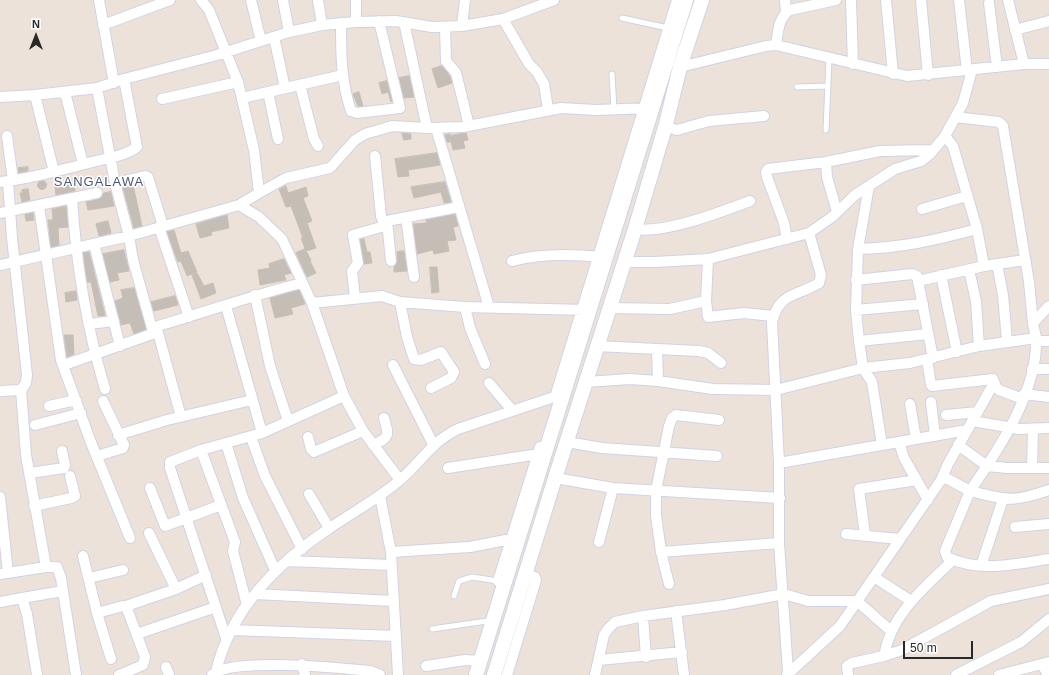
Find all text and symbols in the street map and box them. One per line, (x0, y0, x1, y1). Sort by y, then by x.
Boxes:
north arrow (16, 16, 56, 56)
text: N (32, 18, 40, 30)
district label: SANGALAWA (54, 174, 144, 190)
scale bar (905, 633, 975, 659)
text: 50 m (910, 641, 937, 655)

